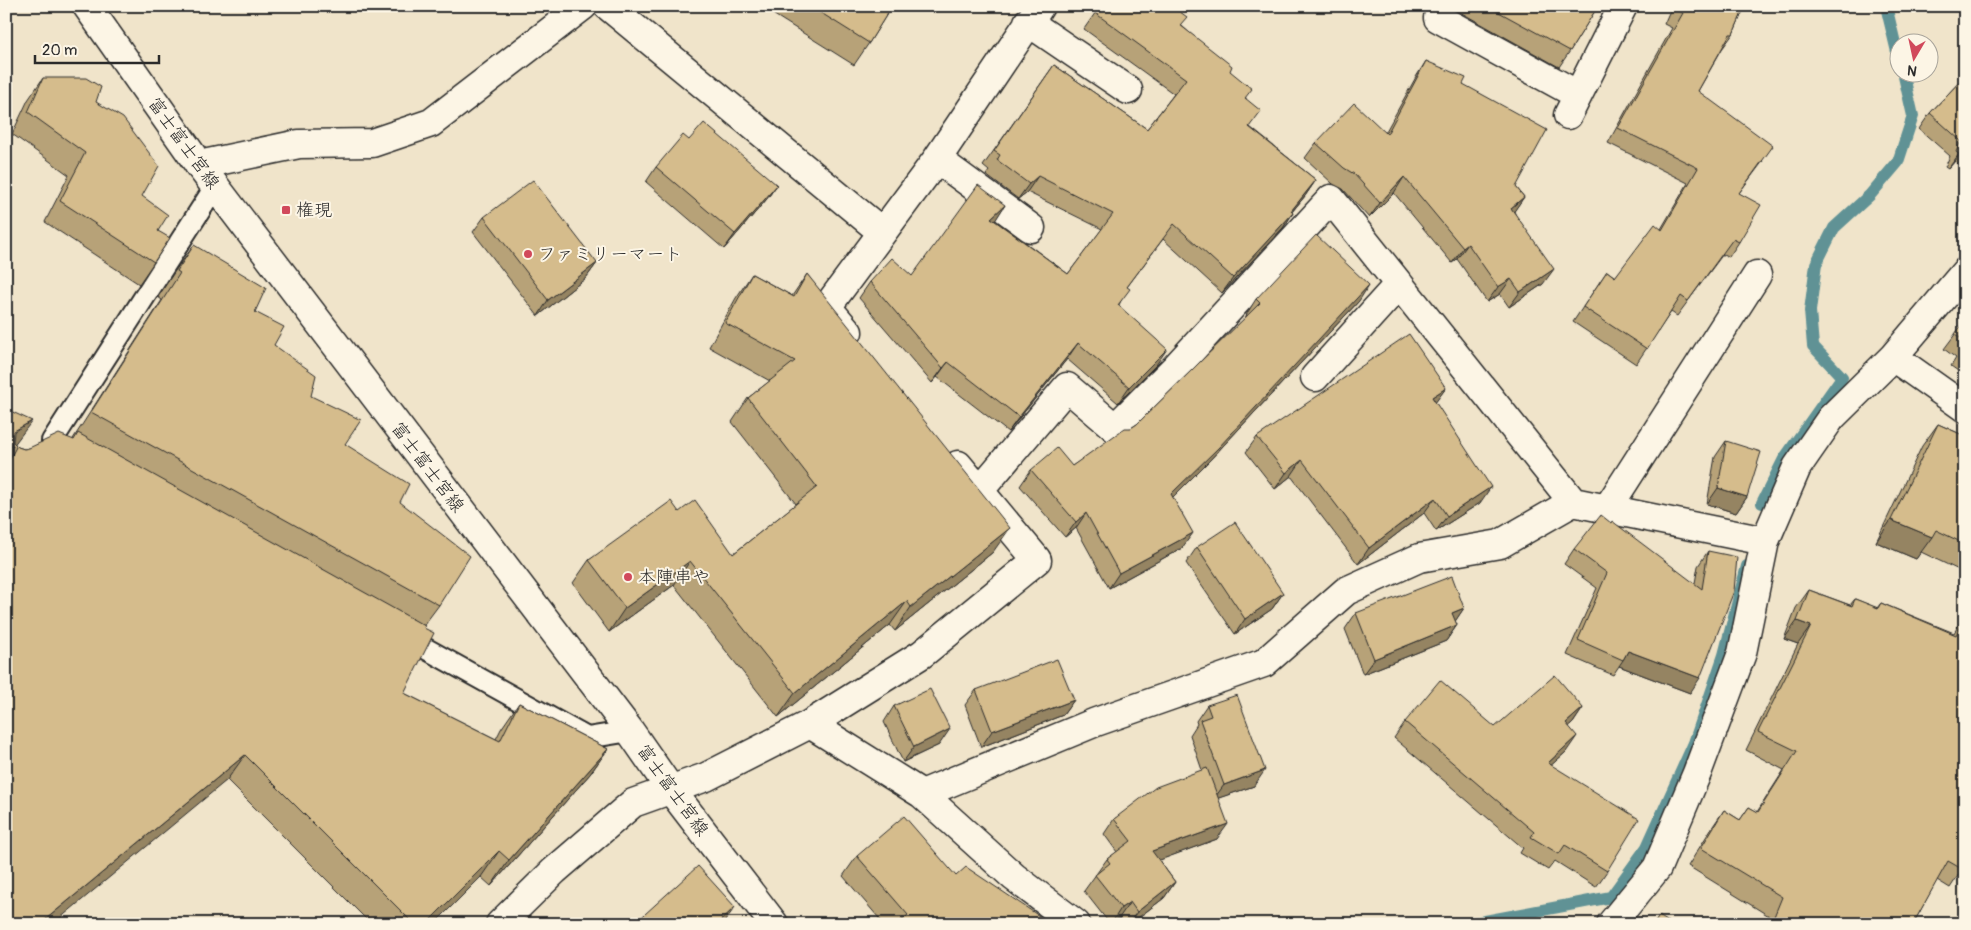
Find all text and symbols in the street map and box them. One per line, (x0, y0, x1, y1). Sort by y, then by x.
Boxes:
scale bar (35, 32, 159, 64)
north arrow (1888, 32, 1938, 82)
text: 20 m (42, 41, 77, 60)
text: N (1906, 61, 1918, 79)
street label: 富士富士宮線 (143, 93, 225, 194)
place label: 権現 (296, 199, 332, 222)
marker: 権現 (280, 204, 292, 216)
place label: ファミリーマート (538, 243, 682, 266)
marker: ファミリーマート (522, 248, 534, 260)
street label: 富士富士宮線 (386, 417, 469, 517)
place label: 本陣串や (638, 566, 710, 589)
marker: 本陣串や (622, 571, 634, 583)
street label: 富士富士宮線 (632, 740, 714, 841)

